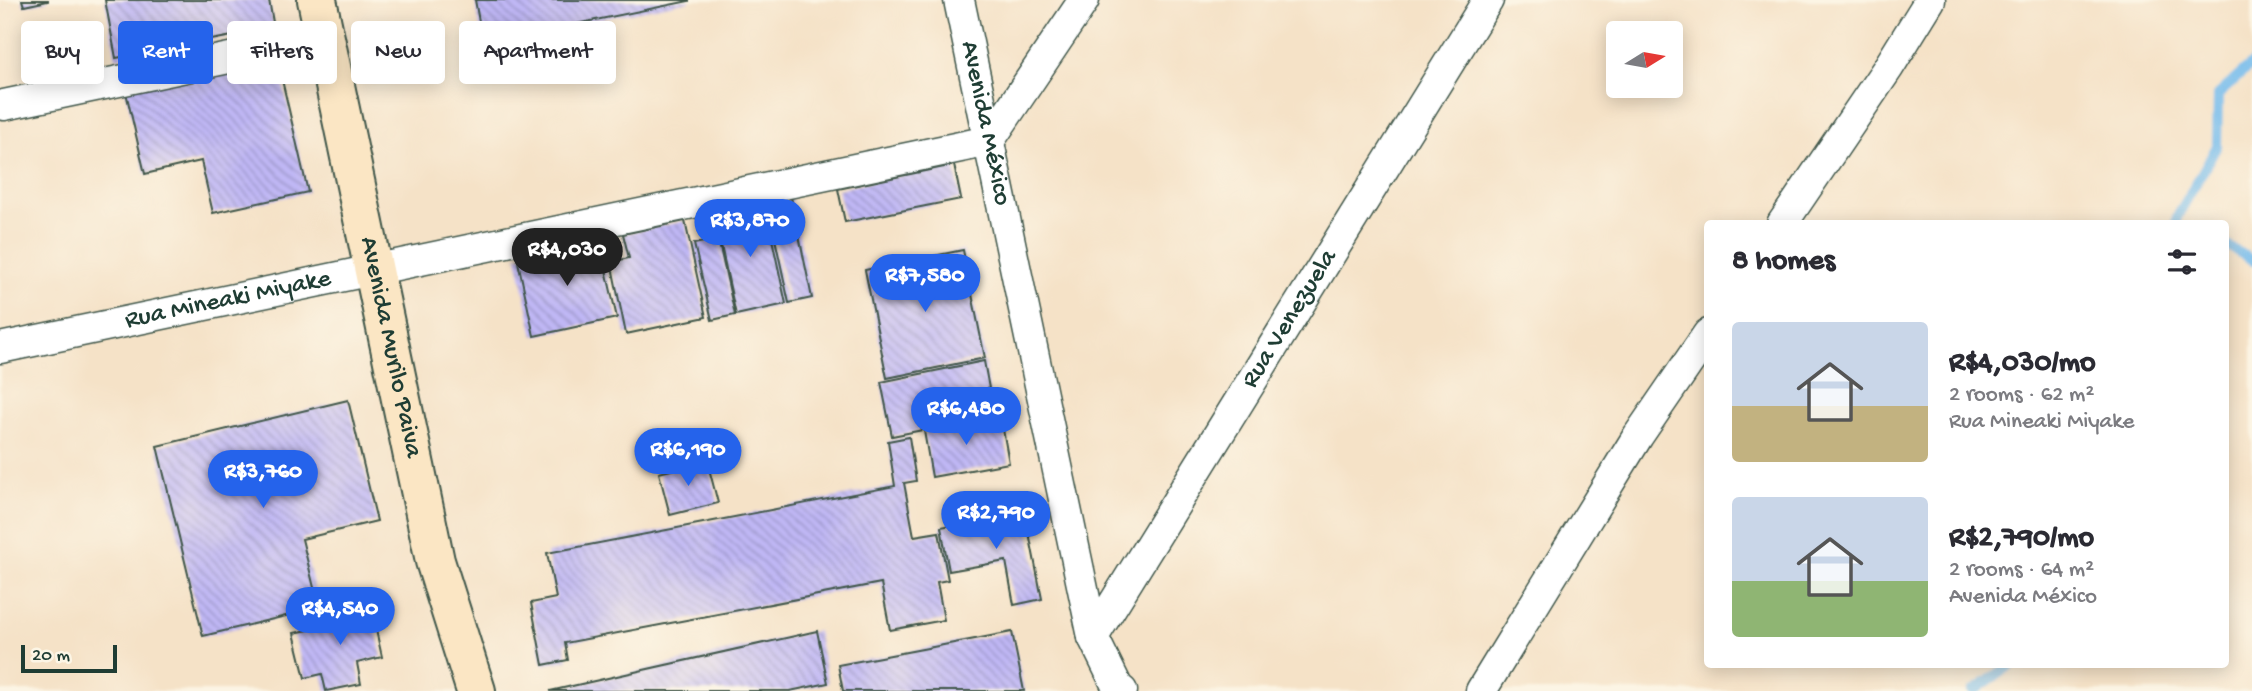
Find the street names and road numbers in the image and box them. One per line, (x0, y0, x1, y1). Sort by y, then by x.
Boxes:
street label: Avenida México (953, 38, 1017, 208)
street label: Avenida Murilo Paiva (352, 234, 429, 462)
street label: Rua Venezuela (1235, 243, 1346, 394)
street label: Rua Mineaki Miyake (122, 263, 334, 337)

